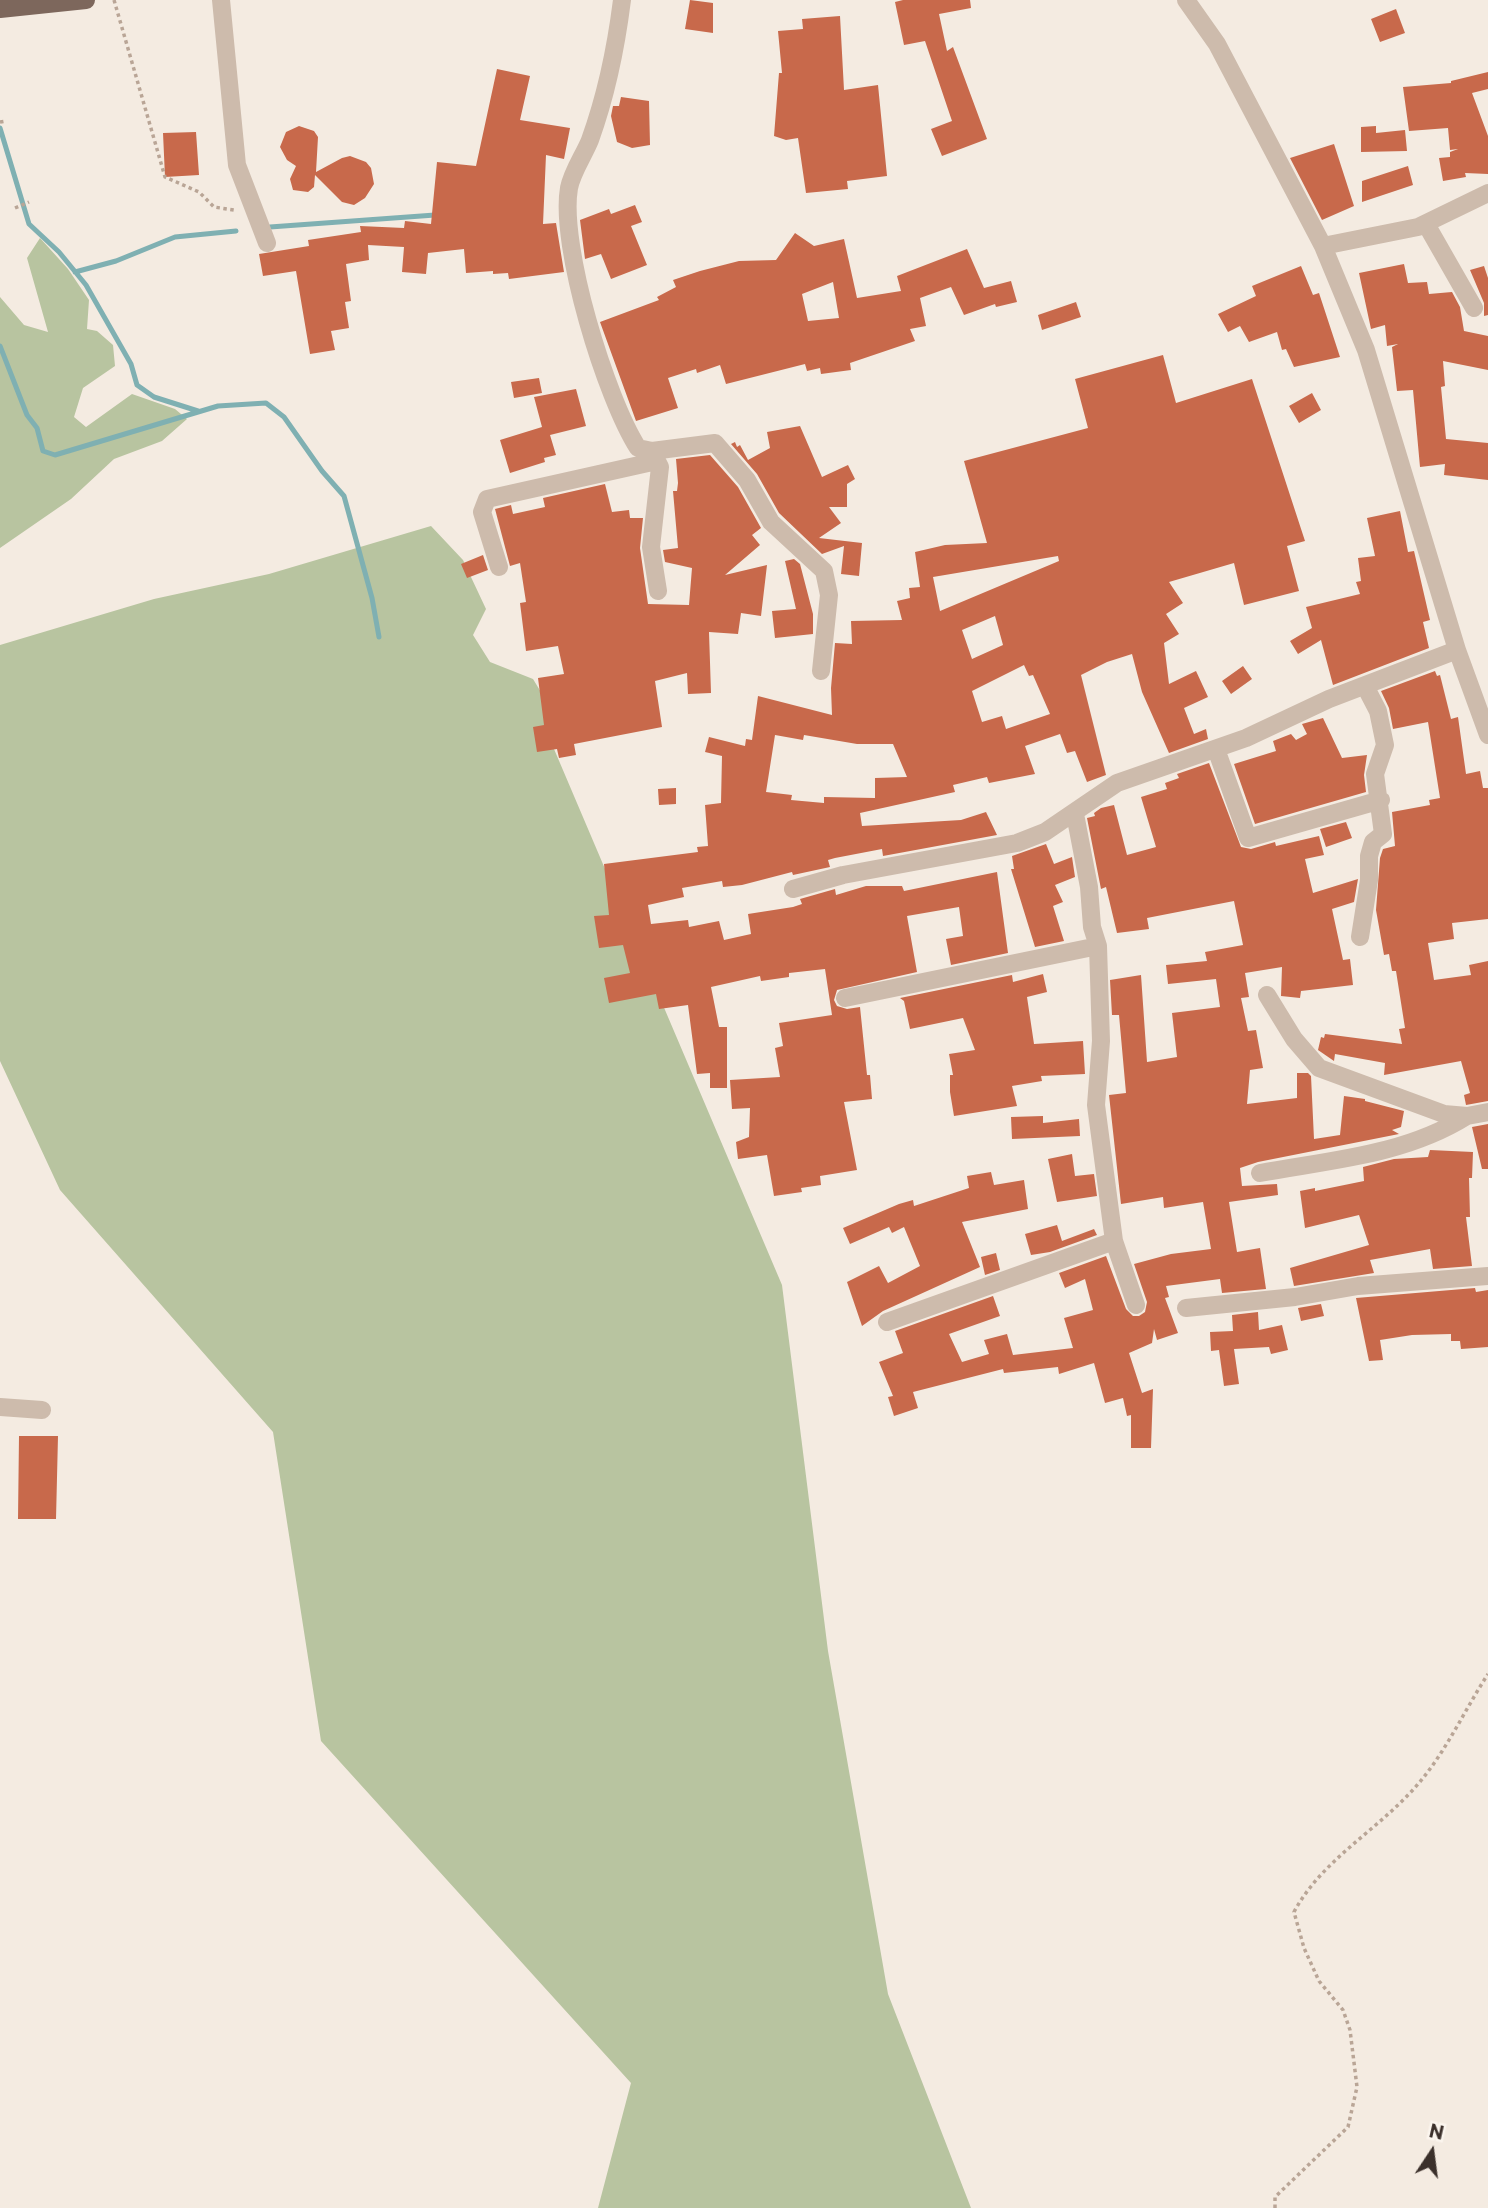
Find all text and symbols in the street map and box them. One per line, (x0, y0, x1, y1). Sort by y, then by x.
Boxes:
north arrow (1397, 2117, 1467, 2187)
text: N (1427, 2118, 1446, 2144)

